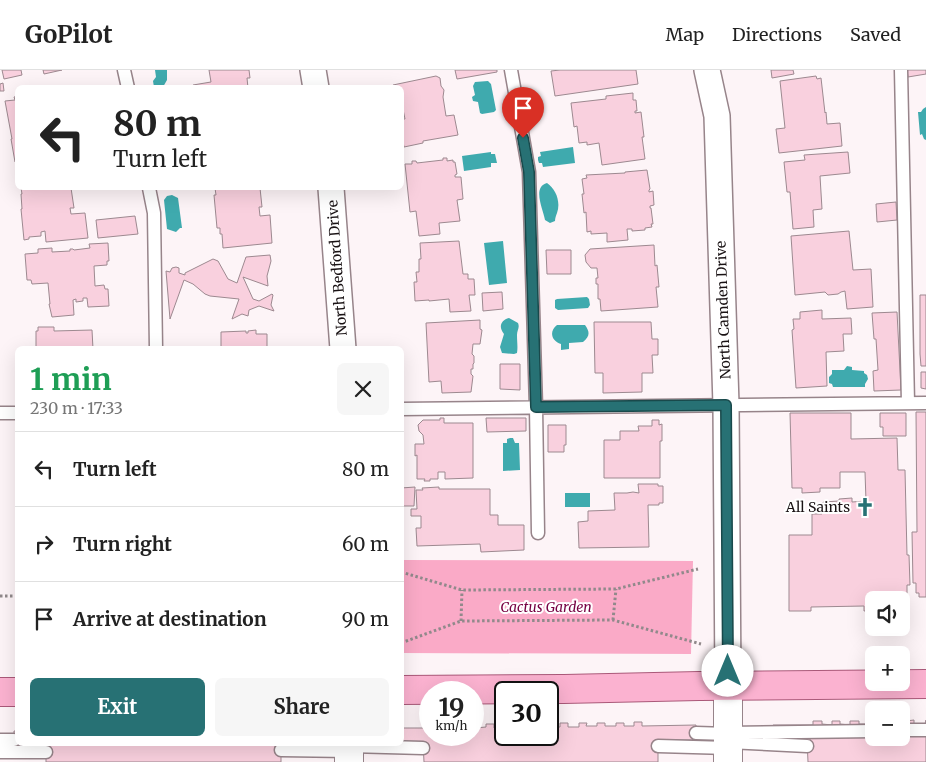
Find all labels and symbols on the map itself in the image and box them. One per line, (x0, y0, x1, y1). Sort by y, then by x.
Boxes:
pin (502, 87, 544, 138)
street label: North Bedford Drive (323, 200, 351, 336)
street label: North Camden Drive (712, 240, 734, 380)
church icon: All Saints (854, 496, 876, 518)
place label: All Saints (785, 498, 850, 516)
park label: Cactus Garden (500, 598, 592, 616)
position arrow (701, 644, 753, 696)
speed limit sign: 30 (494, 681, 559, 746)

